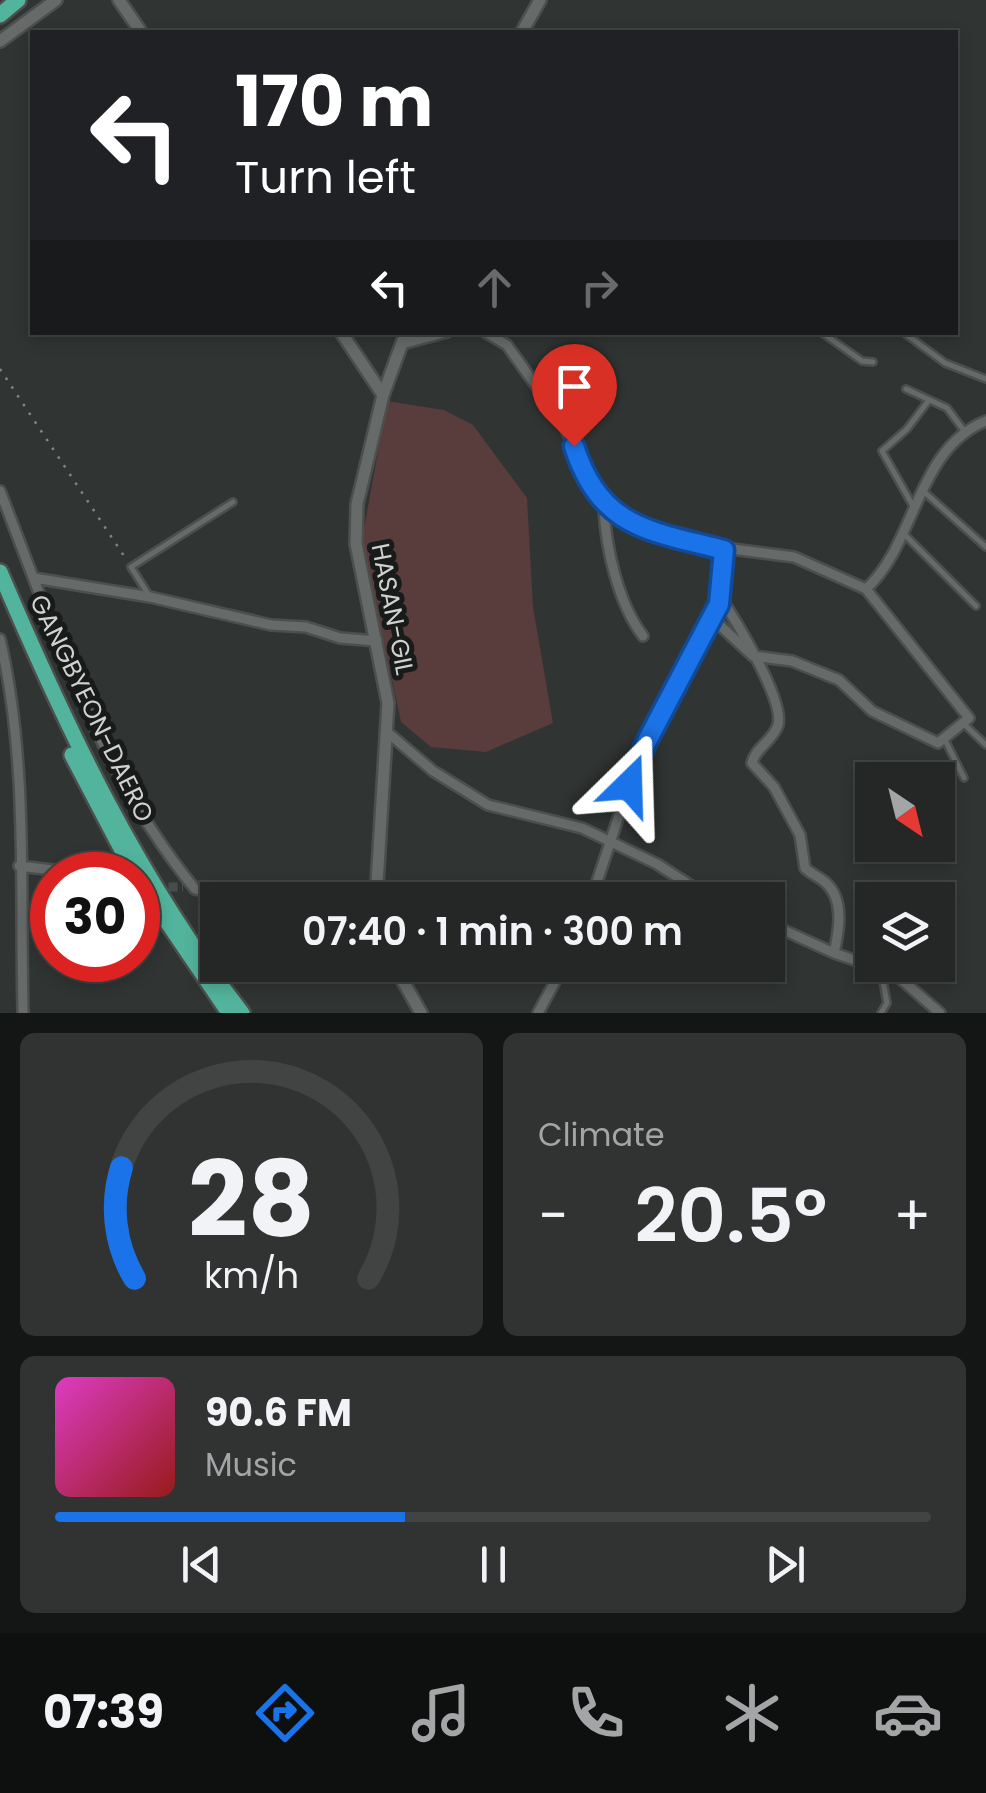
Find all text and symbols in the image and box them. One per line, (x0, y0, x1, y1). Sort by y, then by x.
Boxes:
text: 170 m (235, 52, 433, 151)
icon: left (70, 70, 200, 200)
text: Turn left (235, 146, 416, 209)
icon: left (362, 260, 417, 315)
icon: ahead (467, 260, 522, 315)
icon: right (572, 260, 627, 315)
pin (532, 344, 617, 447)
icon: arrive (547, 359, 602, 414)
street label: HASAN-GIL (363, 540, 422, 678)
street label: GANGBYEON-DAERO (21, 589, 162, 828)
position arrow (577, 733, 681, 837)
north arrow (855, 762, 955, 862)
map controls (855, 762, 955, 982)
speed limit sign: 30 (30, 852, 160, 982)
button: layers (855, 882, 955, 982)
text: 07:40 · 1 min · 300 m (302, 905, 683, 958)
text: Climate (538, 1112, 665, 1157)
text: 28 (188, 1127, 315, 1272)
text: 20.5° (635, 1163, 827, 1268)
text: − (538, 1177, 568, 1254)
text: + (893, 1177, 931, 1254)
text: km/h (204, 1250, 299, 1301)
text: 90.6 FM (205, 1386, 352, 1439)
text: Music (205, 1442, 297, 1487)
icon: previous (174, 1537, 229, 1592)
icon: pause (466, 1537, 521, 1592)
icon: next (758, 1537, 813, 1592)
icon: directions (250, 1678, 320, 1748)
icon: music (406, 1678, 476, 1748)
icon: phone (561, 1678, 631, 1748)
icon: climate (717, 1678, 787, 1748)
icon: car (873, 1678, 943, 1748)
text: 07:39 (43, 1681, 164, 1744)

